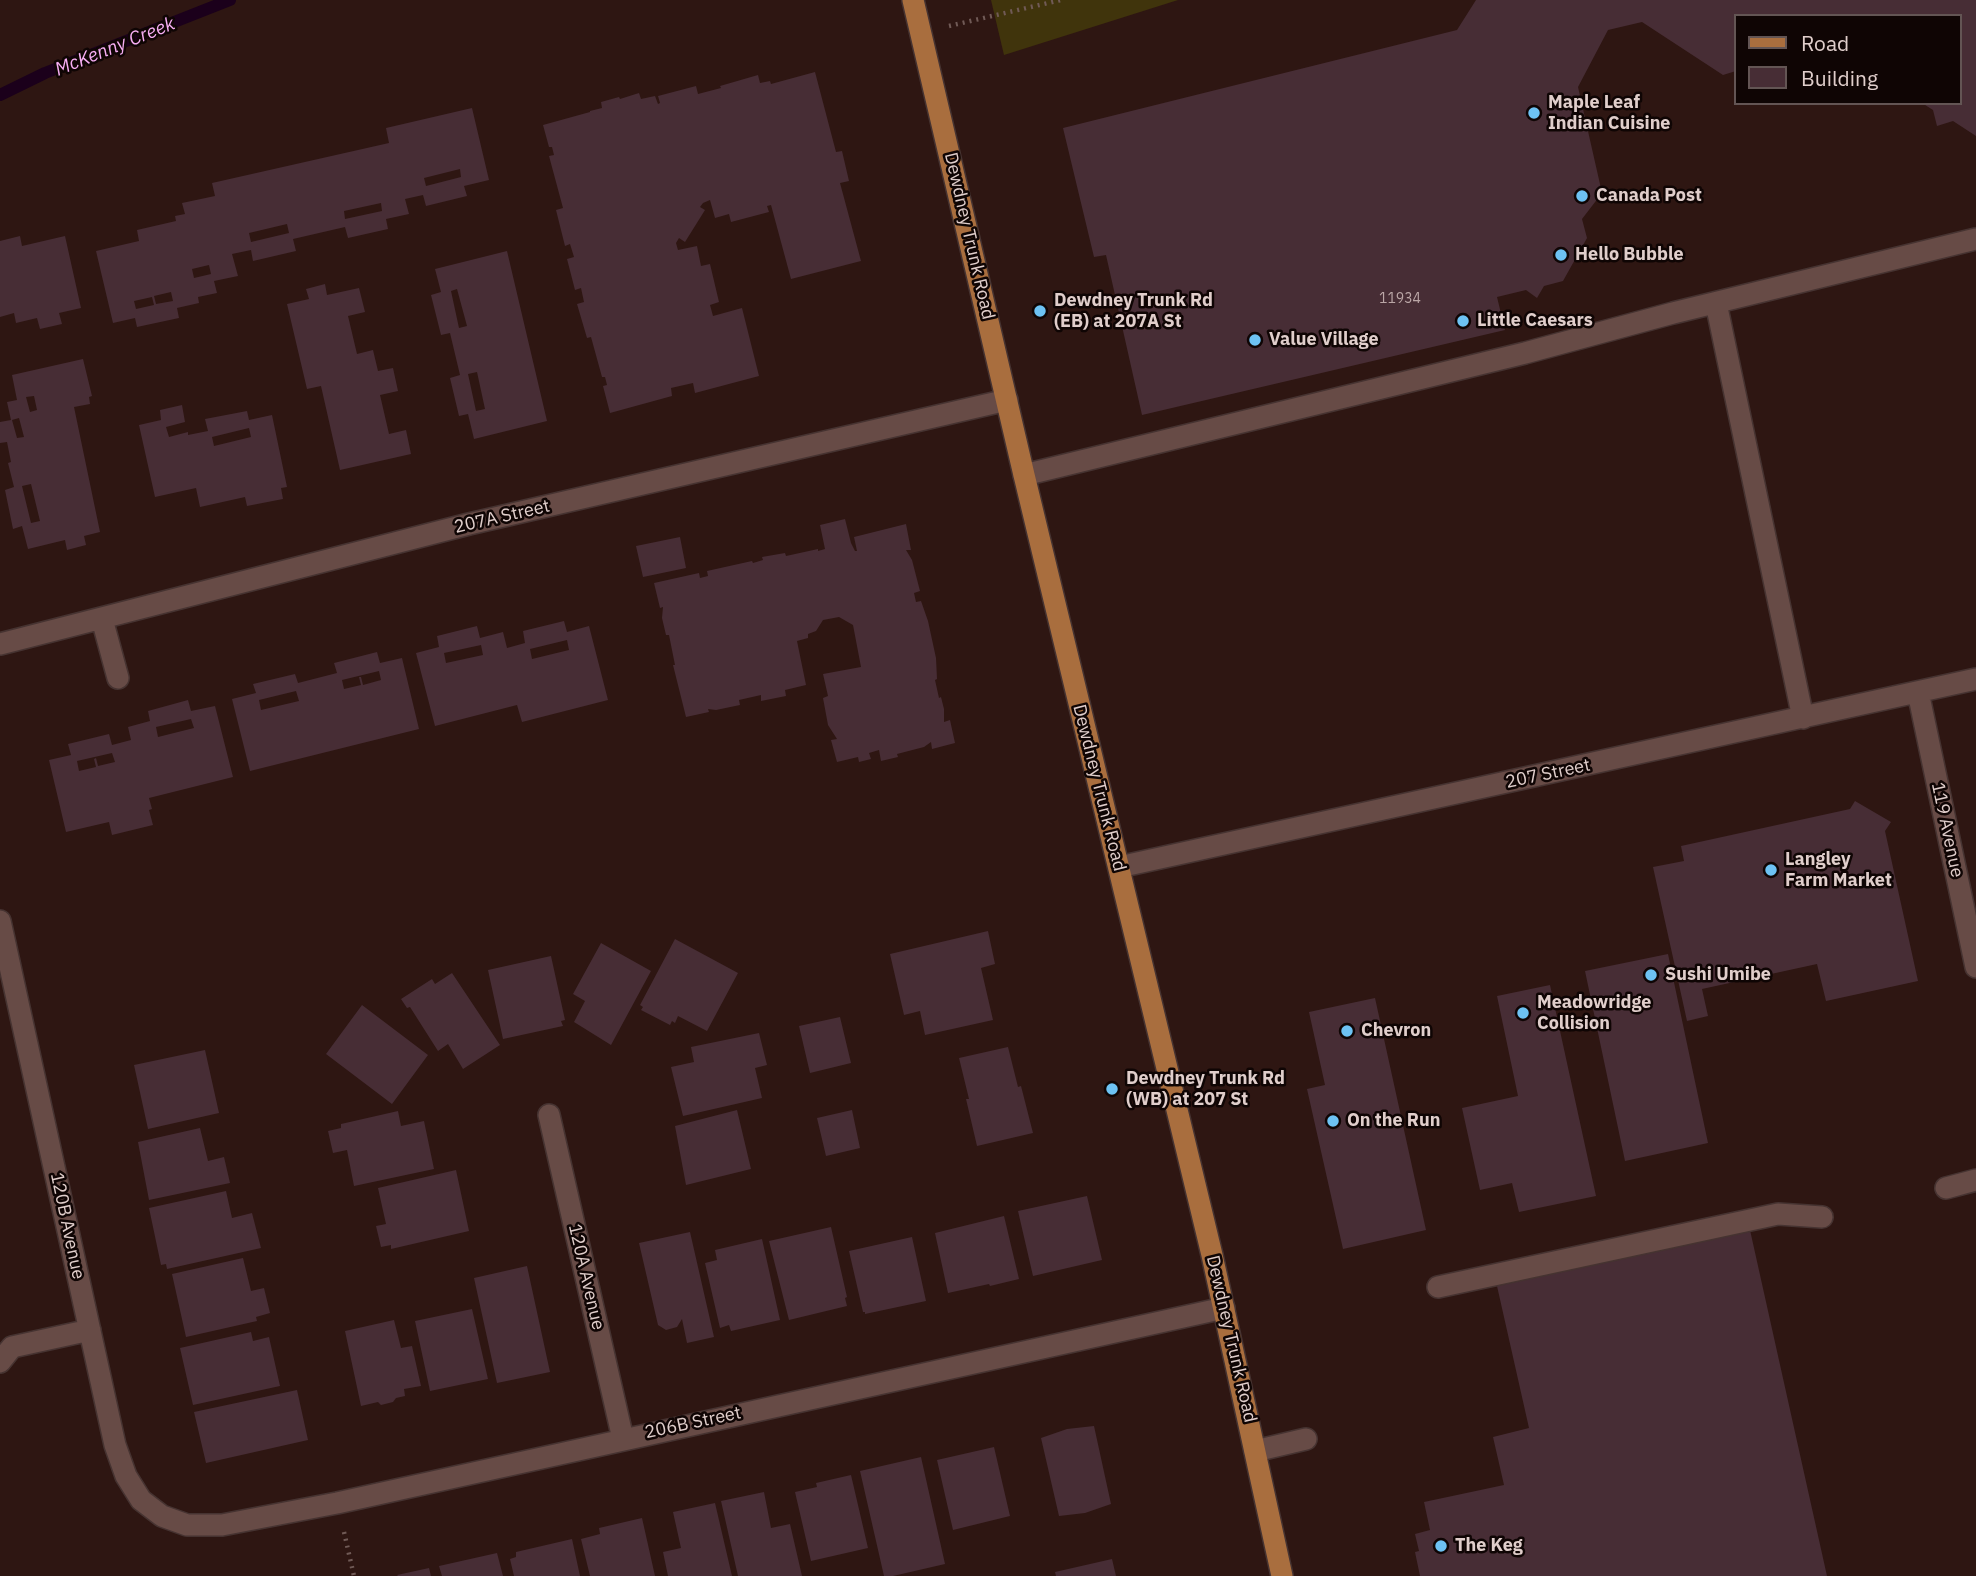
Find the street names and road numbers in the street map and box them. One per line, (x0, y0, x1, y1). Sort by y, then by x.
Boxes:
street label: Dewdney Trunk Road (939, 150, 999, 322)
street label: 207A Street (452, 496, 552, 538)
street label: Dewdney Trunk Road (1068, 702, 1130, 874)
street label: 207 Street (1504, 754, 1592, 794)
street label: 119 Avenue (1926, 780, 1968, 880)
street label: 120B Avenue (45, 1171, 89, 1281)
street label: 120A Avenue (563, 1222, 609, 1332)
street label: Dewdney Trunk Road (1201, 1253, 1261, 1425)
street label: 206B Street (643, 1402, 743, 1444)

